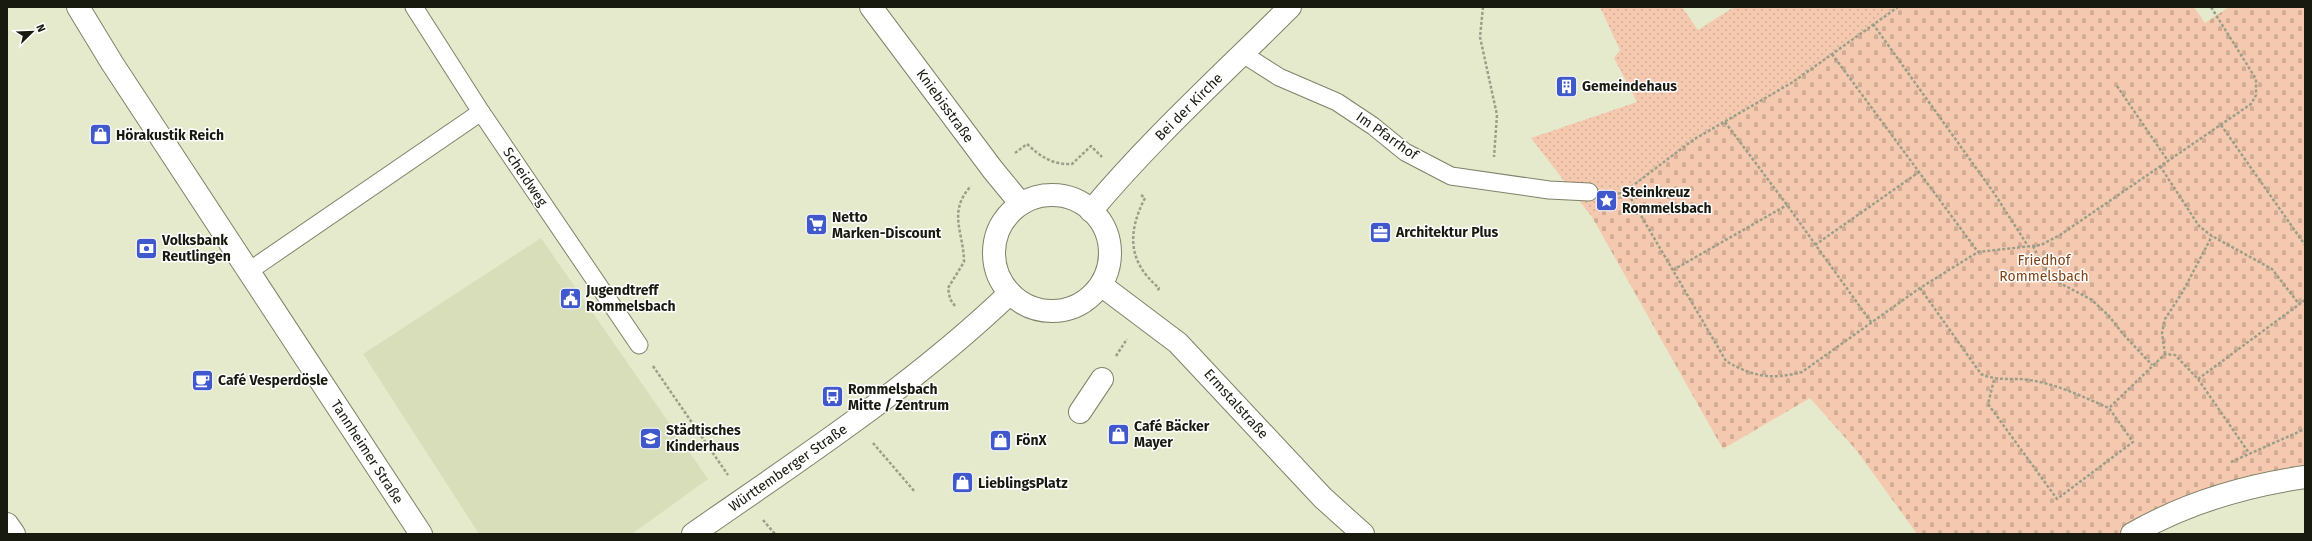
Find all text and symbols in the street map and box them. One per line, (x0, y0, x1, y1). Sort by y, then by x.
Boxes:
north arrow (12, 12, 52, 52)
text: N (33, 22, 48, 34)
street label: Kniebisstraße (913, 66, 977, 146)
street label: Bei der Kirche (1152, 70, 1226, 144)
building icon: Gemeindehaus (1554, 73, 1580, 99)
place label: Gemeindehaus (1582, 78, 1677, 95)
street label: Im Pfarrhof (1353, 108, 1422, 164)
shop icon: Hörakustik Reich (88, 122, 114, 148)
place label: Hörakustik Reich (116, 127, 224, 144)
street label: Scheidweg (499, 144, 551, 210)
place label: Steinkreuz Rommelsbach (1622, 184, 1712, 217)
place icon: Steinkreuz Rommelsbach (1594, 187, 1620, 213)
place label: Netto Marken-Discount (832, 209, 942, 242)
supermarket icon: Netto Marken-Discount (804, 212, 830, 238)
office icon: Architektur Plus (1368, 219, 1394, 245)
place label: Architektur Plus (1395, 224, 1499, 241)
place label: Volksbank Reutlingen (161, 232, 231, 265)
bank icon: Volksbank Reutlingen (134, 235, 160, 261)
park label: Friedhof Rommelsbach (1999, 252, 2089, 285)
place label: Jugendtreff Rommelsbach (585, 282, 676, 315)
public building icon: Jugendtreff Rommelsbach (557, 285, 583, 311)
street label: Ermstalstraße (1200, 366, 1272, 442)
cafe icon: Café Vesperdösle (190, 367, 216, 393)
place label: Café Vesperdösle (218, 372, 328, 389)
place label: Rommelsbach Mitte / Zentrum (848, 381, 949, 414)
bus stop icon: Rommelsbach Mitte / Zentrum (820, 384, 846, 410)
street label: Tannheimer Straße (327, 397, 407, 507)
place label: Café Bäcker Mayer (1134, 418, 1210, 451)
street label: Württemberger Straße (726, 421, 850, 515)
shop icon: Café Bäcker Mayer (1106, 421, 1132, 447)
place label: Städtisches Kinderhaus (666, 422, 741, 455)
school or university icon: Städtisches Kinderhaus (637, 425, 663, 451)
shop icon: FönX (987, 427, 1013, 453)
place label: FönX (1016, 432, 1048, 449)
shop icon: LieblingsPlatz (949, 470, 975, 496)
place label: LieblingsPlatz (978, 475, 1068, 492)

